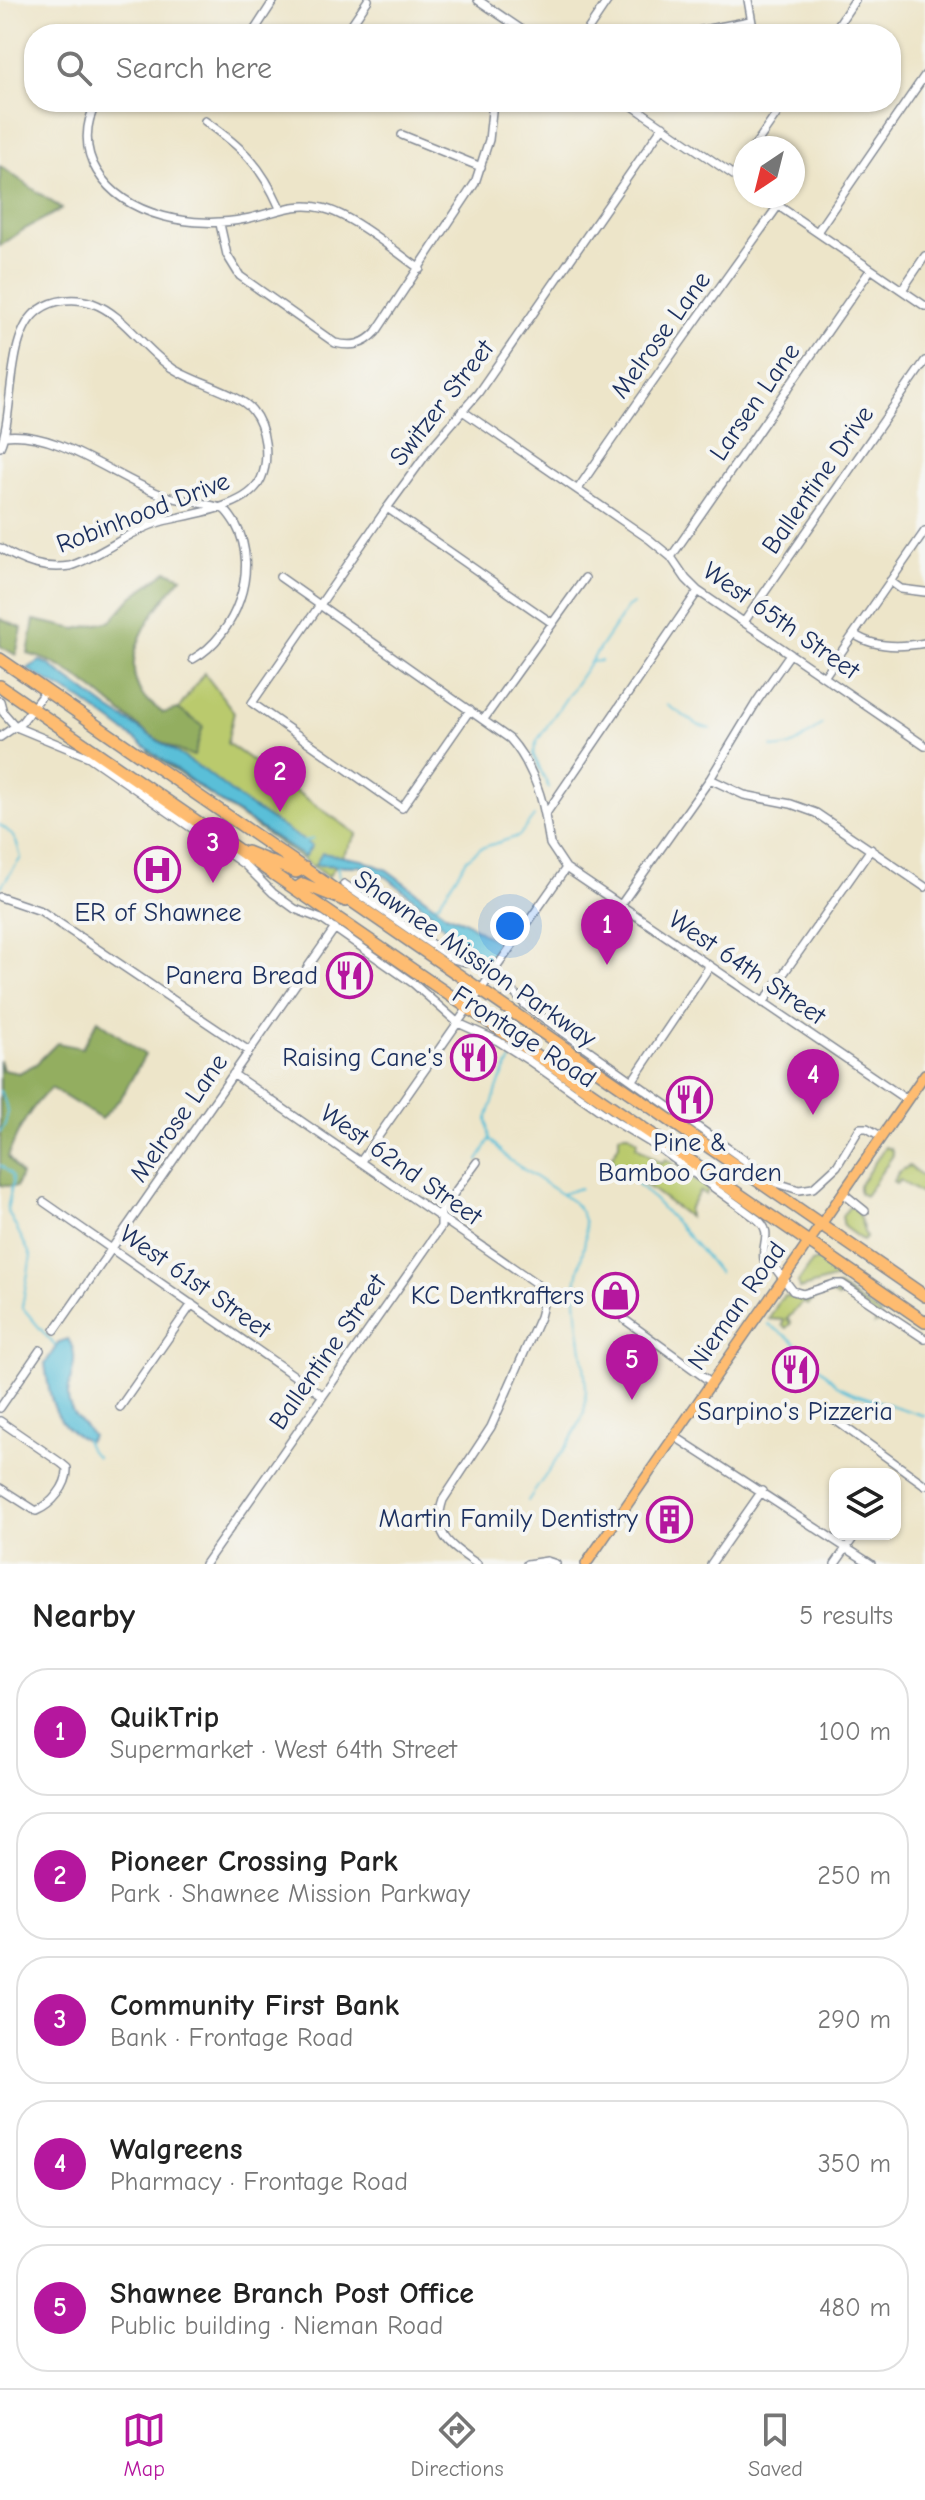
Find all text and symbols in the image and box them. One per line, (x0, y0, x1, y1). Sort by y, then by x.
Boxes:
search box (24, 24, 901, 112)
icon: search (52, 46, 96, 90)
text: Search here (116, 51, 272, 86)
north arrow (733, 136, 805, 208)
street label: Melrose Lane (605, 266, 717, 404)
street label: Switzer Street (384, 333, 501, 472)
street label: Larsen Lane (704, 337, 806, 467)
street label: Ballentine Drive (756, 400, 880, 560)
street label: Robinhood Drive (52, 466, 234, 560)
street label: West 65th Street (697, 556, 866, 687)
pin: 2 (254, 746, 306, 812)
pin: 3 (187, 817, 239, 883)
hospital icon: ER of Shawnee (134, 846, 182, 894)
street label: Shawnee Mission Parkway (348, 864, 602, 1054)
place label: ER of Shawnee (74, 898, 242, 928)
pin: 1 (581, 899, 633, 965)
street label: West 64th Street (663, 905, 832, 1032)
your location (490, 906, 530, 946)
restaurant icon: Panera Bread (325, 952, 373, 1000)
place label: Panera Bread (166, 961, 318, 991)
street label: Frontage Road (447, 980, 601, 1094)
restaurant icon: Raising Cane's (450, 1034, 498, 1082)
place label: Raising Cane's (282, 1043, 443, 1073)
street label: Melrose Lane (124, 1048, 234, 1188)
pin: 4 (787, 1049, 839, 1115)
restaurant icon: Pine & Bamboo Garden (666, 1076, 714, 1124)
street label: West 62nd Street (314, 1098, 489, 1233)
place label: Pine & Bamboo Garden (598, 1128, 782, 1188)
street label: West 61st Street (114, 1219, 277, 1346)
street label: Nieman Road (682, 1236, 792, 1376)
street label: Ballentine Street (263, 1267, 394, 1435)
shop icon: KC Dentkrafters (591, 1272, 639, 1320)
place label: KC Dentkrafters (411, 1281, 584, 1311)
pin: 5 (606, 1334, 658, 1400)
restaurant icon: Sarpino's Pizzeria (771, 1345, 819, 1393)
place label: Sarpino's Pizzeria (697, 1397, 893, 1427)
map controls (829, 1468, 901, 1540)
button: layers (829, 1468, 901, 1540)
building icon: Martin Family Dentistry (645, 1495, 693, 1543)
place label: Martin Family Dentistry (378, 1504, 638, 1534)
text: Nearby (32, 1596, 135, 1636)
text: 5 results (799, 1601, 893, 1631)
text: QuikTrip (110, 1700, 219, 1735)
text: 1 (55, 1717, 65, 1747)
text: 100 m (819, 1717, 891, 1747)
text: Supermarket · West 64th Street (110, 1735, 457, 1765)
text: Pioneer Crossing Park (110, 1844, 398, 1879)
text: 2 (54, 1861, 66, 1891)
text: 250 m (817, 1861, 891, 1891)
text: Park · Shawnee Mission Parkway (110, 1879, 470, 1909)
text: Community First Bank (110, 1988, 399, 2023)
text: 3 (54, 2005, 66, 2035)
text: 290 m (818, 2005, 891, 2035)
text: Bank · Frontage Road (110, 2023, 353, 2053)
text: Walgreens (110, 2132, 242, 2167)
text: 4 (54, 2149, 66, 2179)
text: 350 m (818, 2149, 891, 2179)
text: Pharmacy · Frontage Road (110, 2167, 408, 2197)
text: Shawnee Branch Post Office (110, 2276, 474, 2311)
text: 5 (53, 2293, 67, 2323)
text: 480 m (819, 2293, 891, 2323)
text: Public building · Nieman Road (110, 2311, 443, 2341)
tab: Map (122, 2408, 166, 2482)
tab: Directions (411, 2408, 504, 2482)
tab: Saved (748, 2408, 803, 2482)

